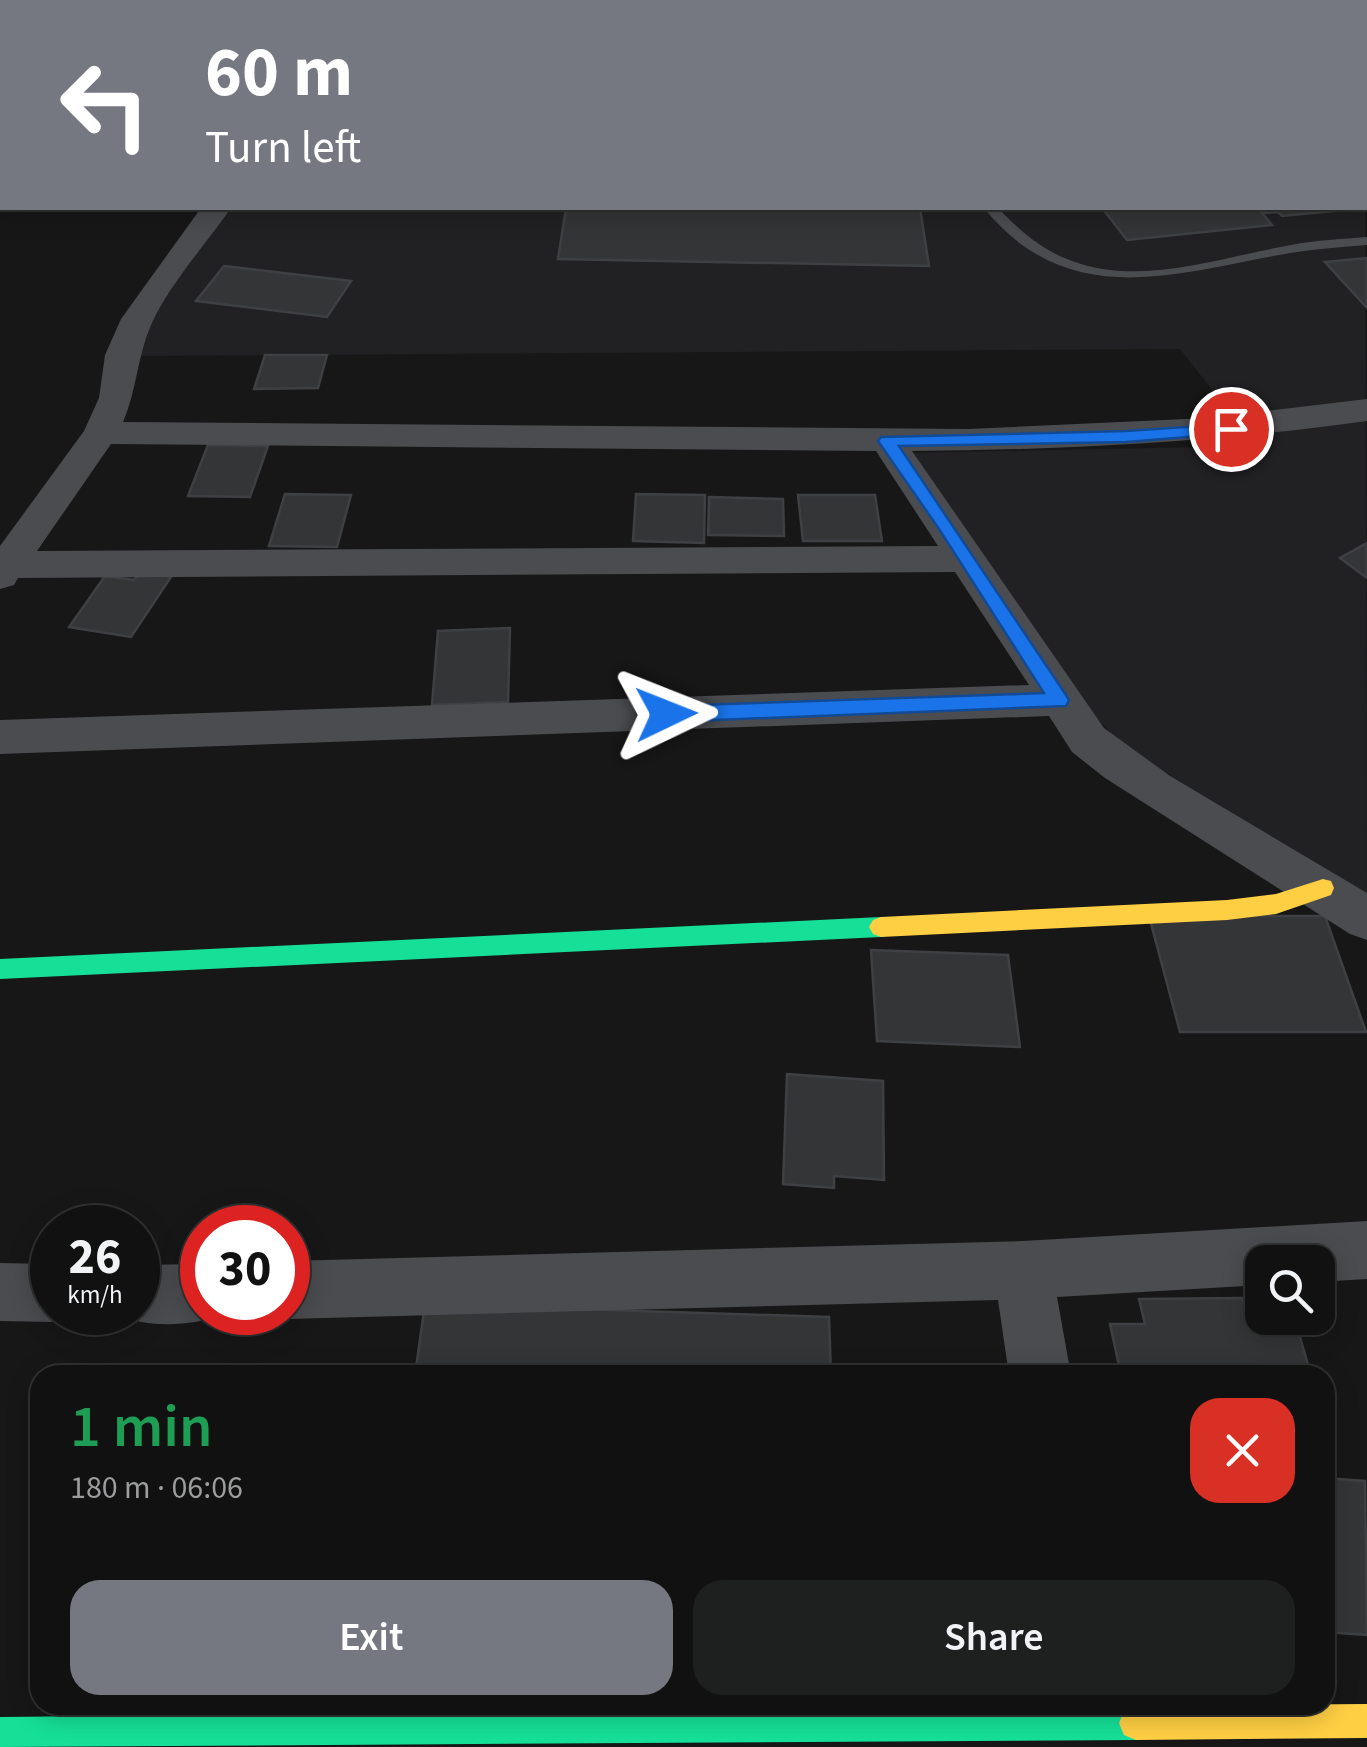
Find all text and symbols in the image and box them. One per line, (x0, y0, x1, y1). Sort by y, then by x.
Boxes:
text: 60 m (205, 23, 353, 123)
icon: left (40, 40, 170, 170)
text: Turn left (205, 116, 361, 180)
pin (1189, 387, 1274, 472)
icon: arrive (1204, 402, 1259, 457)
position arrow (614, 662, 718, 766)
speed limit sign: 30 (180, 1205, 310, 1335)
text: 26 (69, 1222, 121, 1293)
map controls (1245, 1245, 1335, 1335)
button: search (1245, 1245, 1335, 1335)
text: km/h (67, 1277, 123, 1313)
text: 1 min (70, 1385, 213, 1470)
button: close (1190, 1398, 1295, 1503)
text: 180 m · 06:06 (70, 1465, 243, 1511)
button: Exit (70, 1580, 673, 1695)
button: Share (693, 1580, 1295, 1695)

